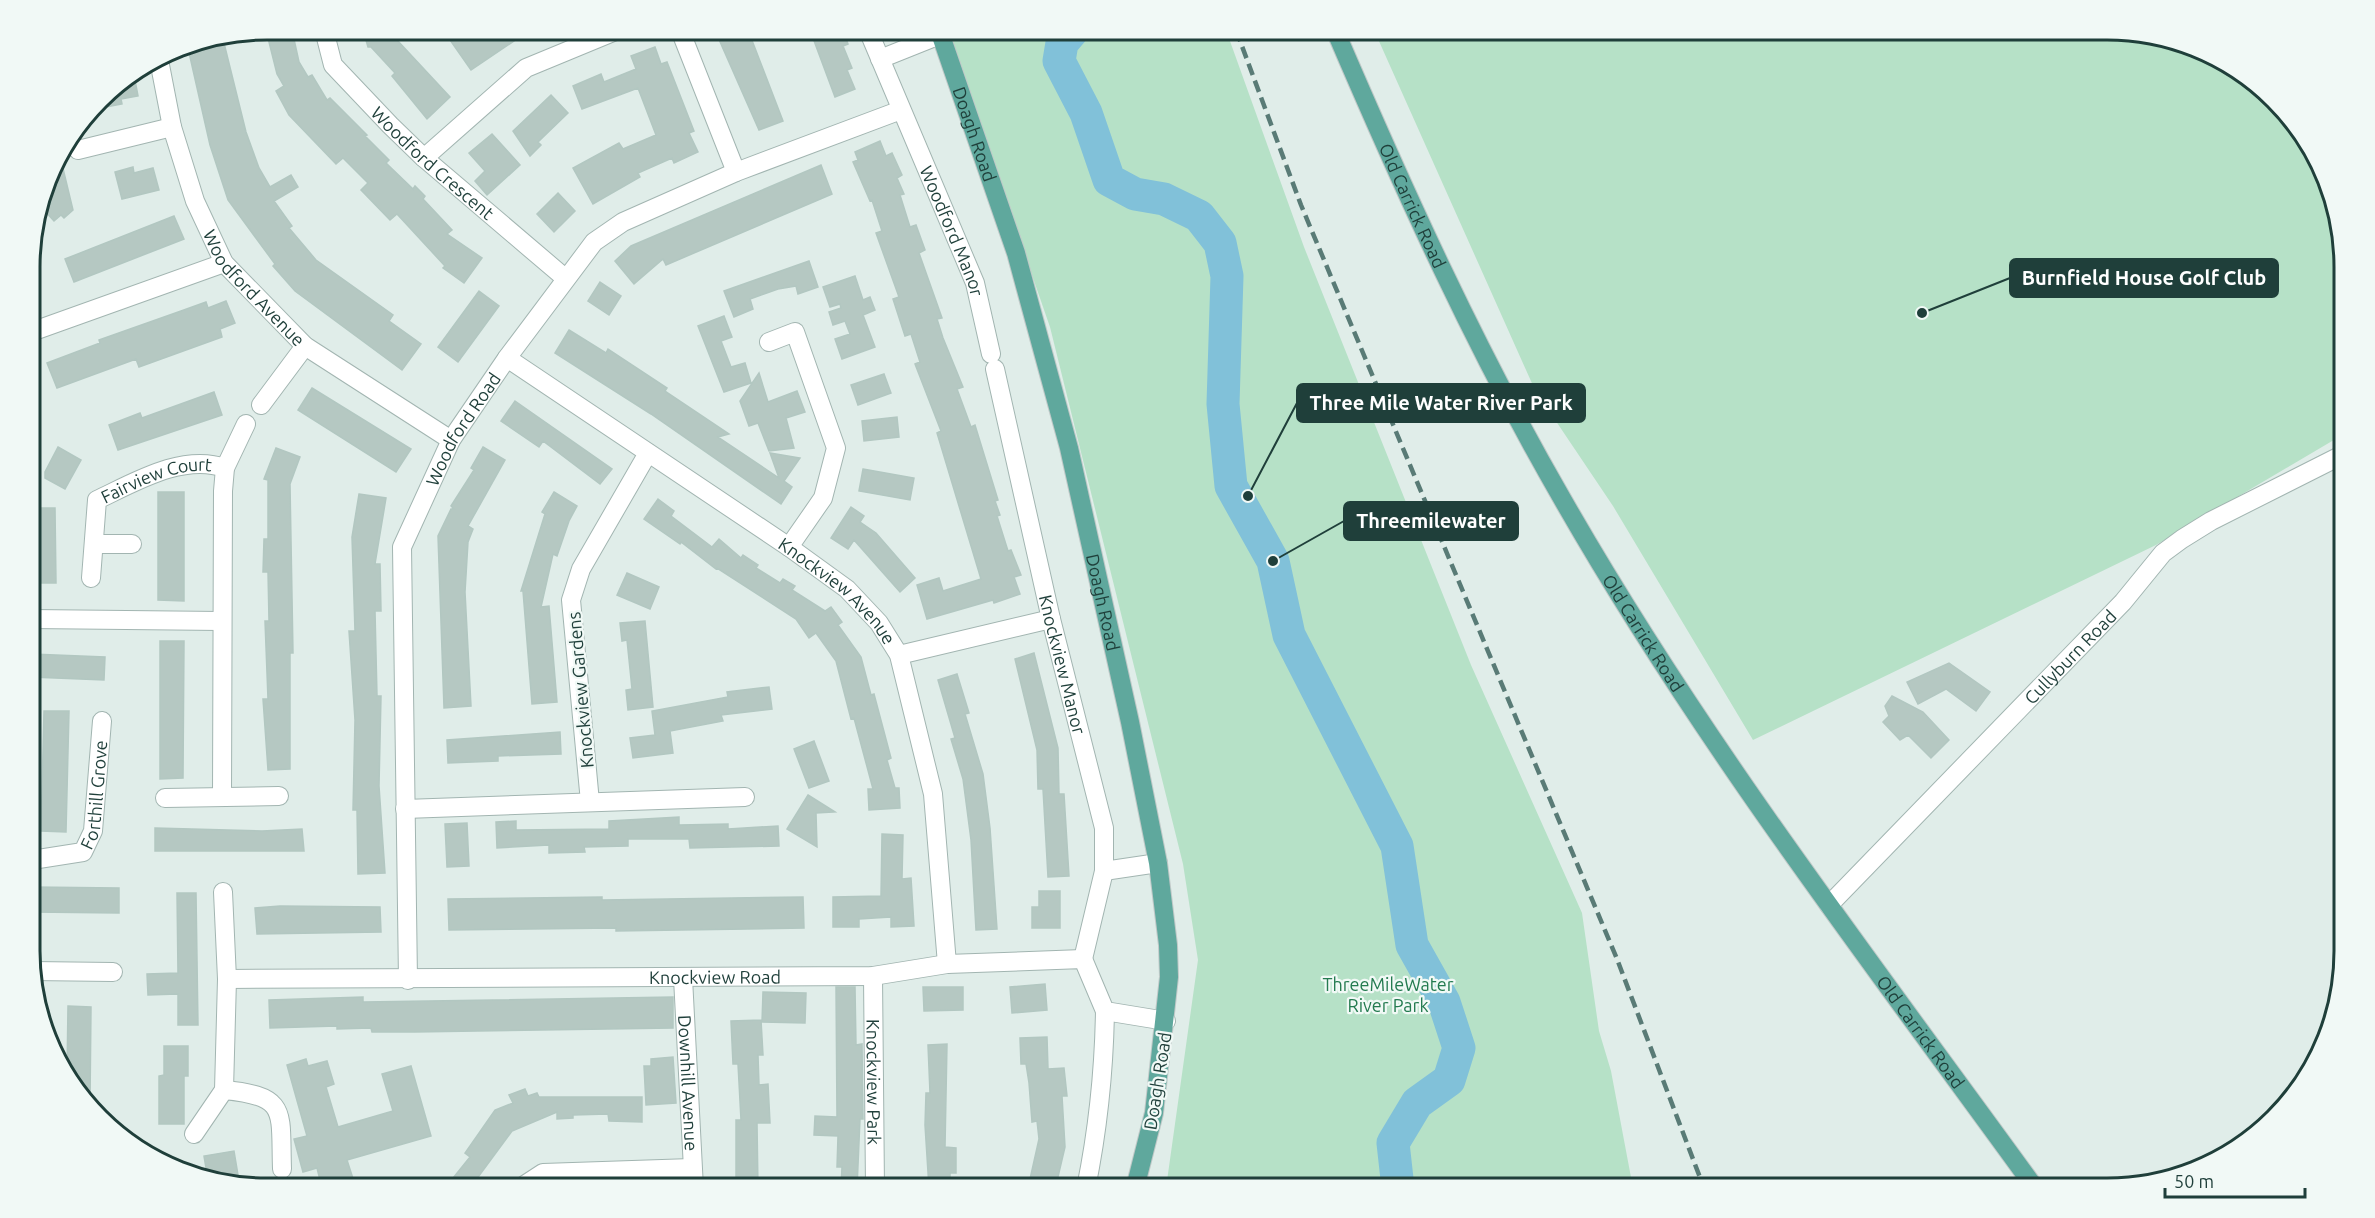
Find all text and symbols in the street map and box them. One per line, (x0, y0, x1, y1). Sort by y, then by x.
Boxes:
street label: Doagh Road (949, 84, 1000, 184)
street label: Woodford Crescent (368, 102, 498, 223)
street label: Old Carrick Road (1376, 140, 1450, 271)
street label: Woodford Manor (917, 163, 988, 298)
street label: Woodford Avenue (200, 226, 309, 350)
callout: Burnfield House Golf Club (2010, 259, 2278, 297)
text: Burnfield House Golf Club (2022, 266, 2266, 289)
street label: Woodford Road (422, 369, 504, 489)
callout: Three Mile Water River Park (1297, 384, 1585, 422)
text: Three Mile Water River Park (1309, 391, 1573, 414)
street label: Fairview Court (97, 454, 213, 507)
callout: Threemilewater (1344, 502, 1518, 540)
text: Threemilewater (1356, 509, 1507, 532)
street label: Knockview Avenue (775, 533, 900, 648)
street label: Doagh Road (1083, 552, 1124, 653)
street label: Old Carrick Road (1599, 571, 1688, 695)
street label: Knockview Manor (1036, 593, 1090, 736)
street label: Cullyburn Road (2020, 606, 2120, 708)
street label: Knockview Gardens (563, 611, 597, 769)
street label: Forthill Grove (76, 739, 110, 852)
street label: Knockview Road (649, 966, 781, 987)
street label: Old Carrick Road (1873, 971, 1969, 1092)
park label: ThreeMileWater River Park (1323, 974, 1454, 1015)
street label: Downhill Avenue (675, 1014, 702, 1151)
street label: Knockview Park (863, 1019, 885, 1145)
street label: Doagh Road (1139, 1031, 1175, 1131)
scale bar (2165, 1161, 2304, 1199)
text: 50 m (2174, 1171, 2214, 1191)

